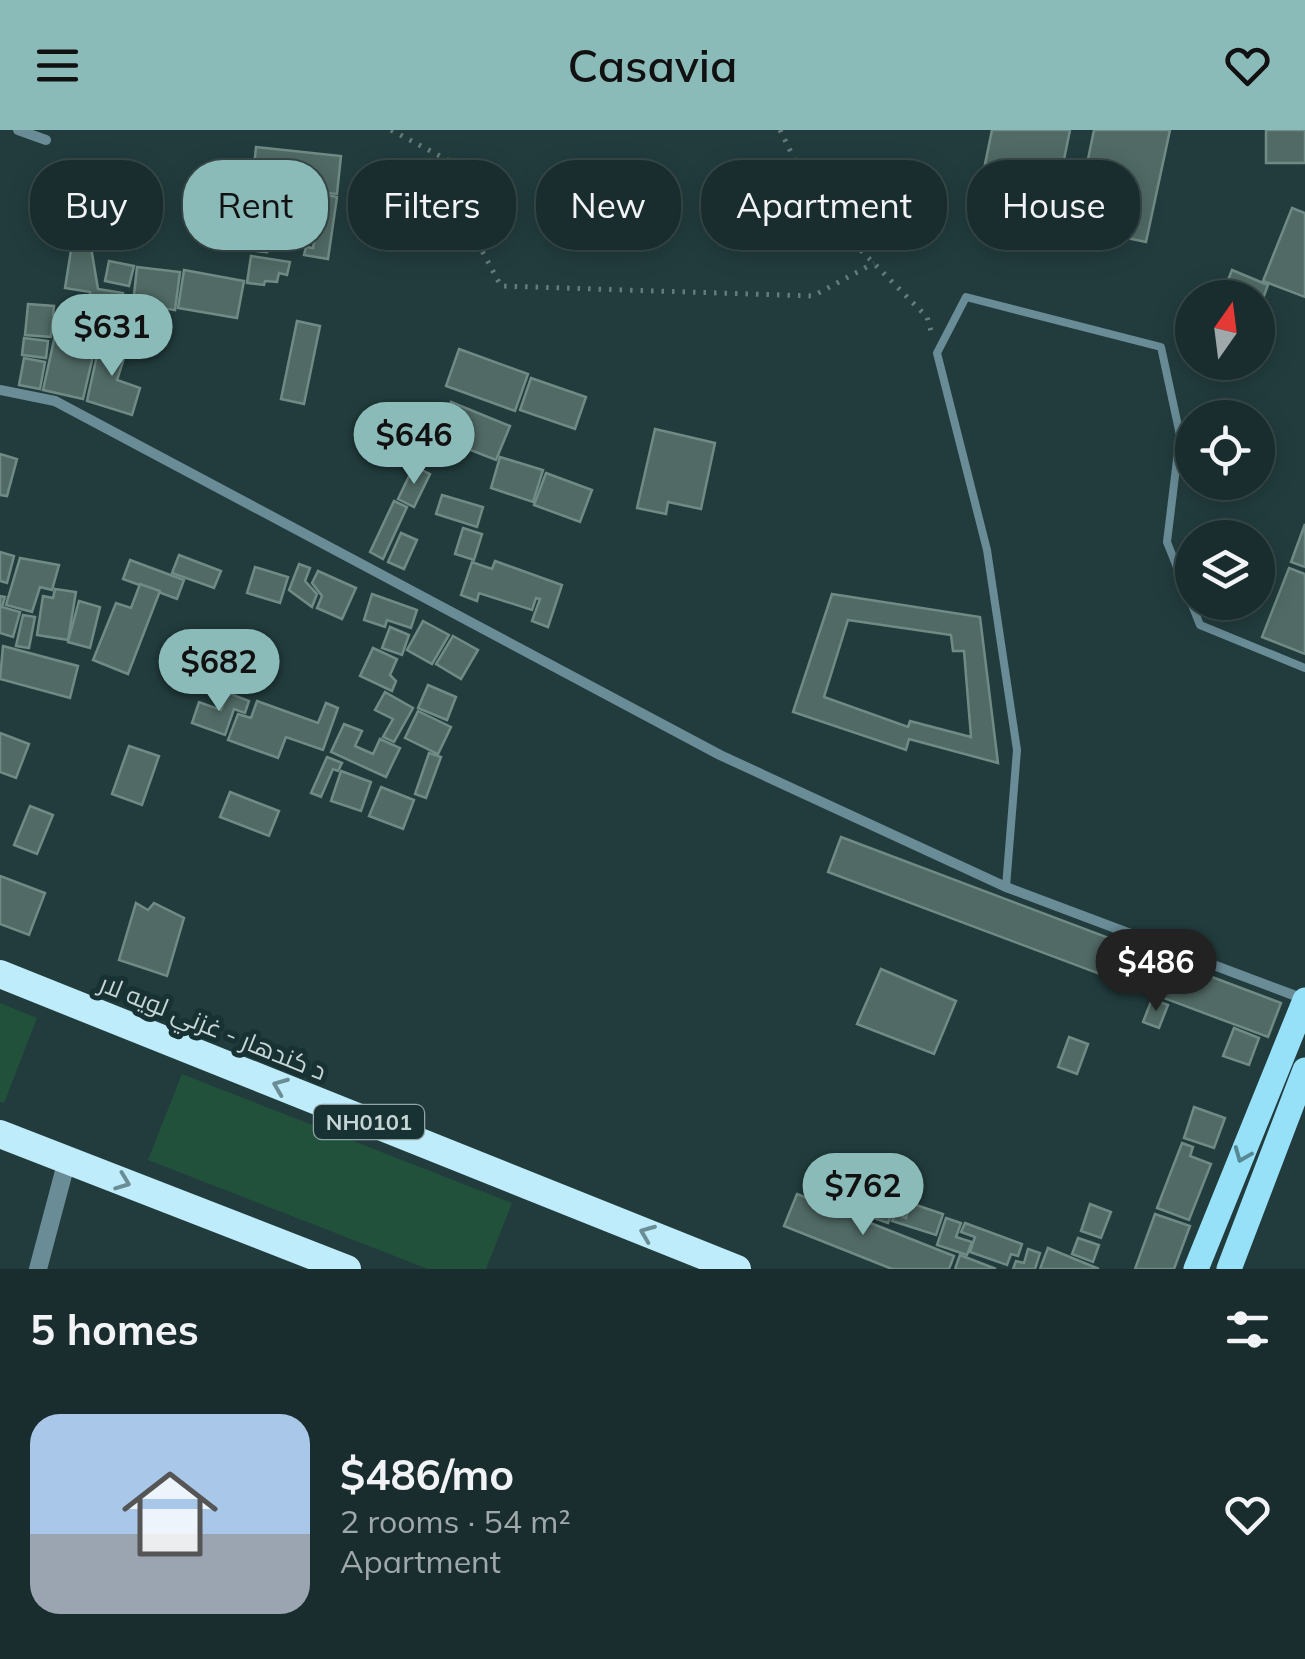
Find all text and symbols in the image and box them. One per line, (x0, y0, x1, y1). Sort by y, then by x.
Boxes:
text: Casavia (568, 37, 737, 93)
icon: menu (30, 38, 85, 93)
icon: heart (1220, 38, 1275, 93)
chip: Buy (30, 160, 163, 250)
chip: Rent (183, 160, 328, 250)
chip: Filters (348, 160, 516, 250)
chip: New (536, 160, 681, 250)
chip: Apartment (701, 160, 947, 250)
chip: House (967, 160, 1140, 250)
north arrow (1175, 280, 1275, 380)
map controls (1175, 280, 1275, 620)
pin: $631 (53, 294, 171, 379)
text: $631 (74, 306, 150, 346)
button: locate (1175, 400, 1275, 500)
pin: $646 (355, 402, 473, 487)
text: $646 (376, 414, 452, 454)
button: layers (1175, 520, 1275, 620)
pin: $682 (160, 629, 278, 714)
text: $682 (181, 641, 257, 681)
pin: $486 (1097, 929, 1215, 1014)
text: $486 (1118, 941, 1194, 981)
street label: د کندهار - غزني لويه لار (92, 966, 331, 1091)
one-way arrow (272, 1078, 290, 1098)
road number: NH0101 (314, 1105, 424, 1139)
one-way arrow (1234, 1145, 1254, 1163)
pin: $762 (804, 1153, 922, 1238)
text: $762 (825, 1165, 901, 1205)
one-way arrow (114, 1170, 131, 1191)
one-way arrow (639, 1224, 656, 1244)
icon: filters (1220, 1302, 1275, 1357)
text: 5 homes (30, 1303, 199, 1356)
text: $486/mo (340, 1448, 514, 1501)
icon: home (110, 1454, 230, 1574)
icon: heart (1220, 1487, 1275, 1542)
text: 2 rooms · 54 m² (340, 1501, 571, 1541)
text: Apartment (340, 1541, 501, 1581)

